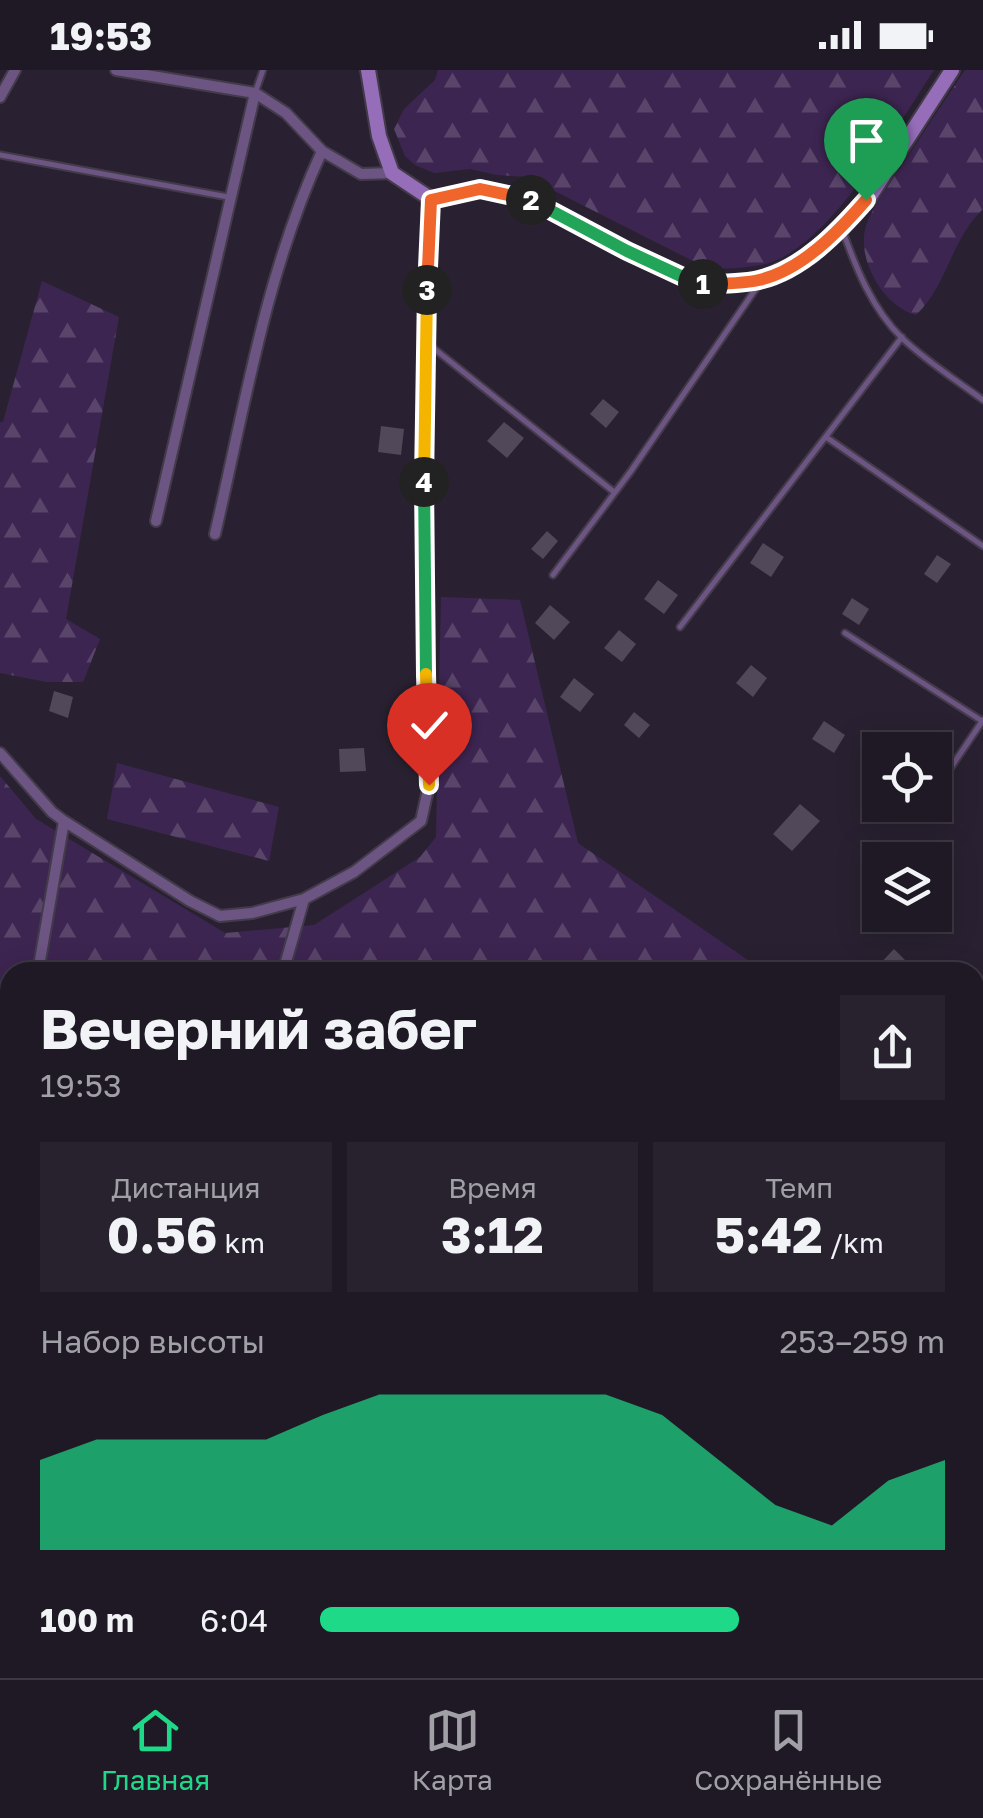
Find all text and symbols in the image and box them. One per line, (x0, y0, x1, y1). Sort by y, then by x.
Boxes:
text: 19:53 (50, 13, 152, 58)
pin (824, 98, 909, 201)
icon: arrive (839, 113, 894, 168)
pin: 2 (506, 175, 556, 225)
text: 2 (522, 183, 540, 216)
pin: 1 (678, 259, 728, 309)
pin: 3 (402, 265, 452, 315)
text: 1 (696, 267, 710, 300)
text: 3 (418, 273, 436, 306)
pin: 4 (399, 457, 449, 507)
text: 4 (415, 465, 433, 498)
pin (387, 683, 472, 786)
icon: check (402, 698, 457, 753)
map controls (862, 732, 952, 932)
button: locate (862, 732, 952, 822)
button: layers (862, 842, 952, 932)
text: Вечерний забег (40, 995, 477, 1061)
button: share (840, 995, 945, 1100)
text: 19:53 (40, 1066, 122, 1104)
text: Дистанция (111, 1171, 260, 1204)
text: Время (448, 1171, 537, 1204)
text: Темп (765, 1171, 833, 1204)
text: 0.56 (107, 1204, 217, 1264)
text: 3:12 (441, 1204, 544, 1264)
text: 5:42 (715, 1204, 823, 1264)
text: km (217, 1226, 265, 1259)
text: /km (823, 1226, 884, 1259)
text: Набор высоты (40, 1322, 265, 1360)
text: 253–259 m (779, 1322, 945, 1360)
text: 100 m (40, 1601, 134, 1639)
text: 6:04 (200, 1601, 268, 1639)
tab: Главная (101, 1703, 210, 1796)
tab: Карта (412, 1703, 493, 1796)
tab: Сохранённые (694, 1703, 882, 1796)

